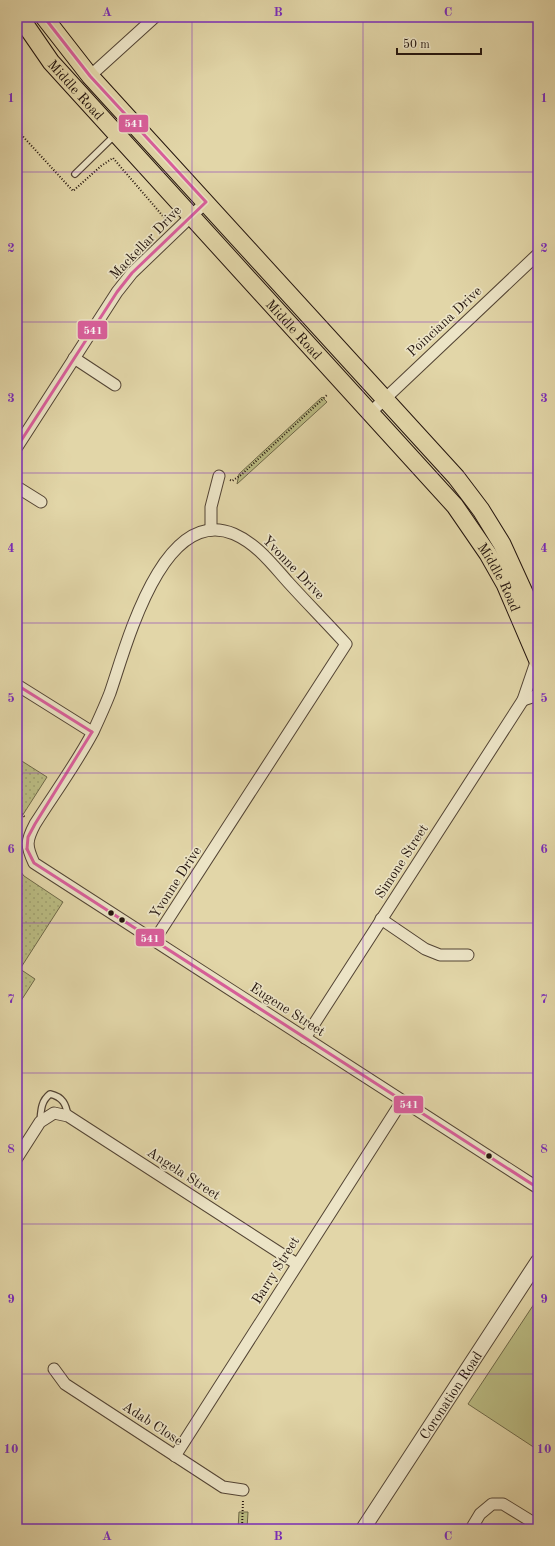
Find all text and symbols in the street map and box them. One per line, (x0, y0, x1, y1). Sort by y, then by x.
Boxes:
text: A (102, 6, 112, 19)
text: B (273, 6, 283, 19)
text: C (444, 6, 452, 19)
scale bar (397, 30, 481, 56)
text: 50 m (403, 38, 430, 51)
street label: Middle Road (45, 58, 106, 123)
text: 1 (7, 92, 15, 105)
text: 1 (540, 92, 548, 105)
line badge: 541 (118, 114, 149, 133)
text: 541 (124, 119, 144, 130)
street label: Mackellar Drive (107, 203, 184, 282)
text: 2 (7, 242, 15, 255)
text: 2 (540, 242, 548, 255)
street label: Poinciana Drive (405, 284, 485, 360)
street label: Middle Road (263, 297, 324, 363)
line badge: 541 (77, 320, 108, 340)
text: 541 (83, 326, 103, 337)
text: 3 (7, 392, 15, 405)
text: 3 (540, 392, 548, 405)
street label: Yvonne Drive (260, 533, 327, 602)
street label: Middle Road (475, 541, 522, 614)
text: 4 (7, 542, 15, 555)
text: 4 (540, 542, 548, 555)
text: 5 (7, 692, 15, 705)
text: 5 (540, 692, 548, 705)
street label: Simone Street (373, 822, 431, 901)
text: 6 (7, 843, 15, 856)
text: 6 (540, 843, 548, 856)
street label: Yvonne Drive (147, 844, 204, 921)
unlabelled marker (106, 908, 116, 918)
unlabelled marker (117, 915, 127, 925)
line badge: 541 (135, 928, 165, 947)
text: 541 (140, 934, 160, 945)
street label: Eugene Street (248, 981, 327, 1039)
text: 7 (7, 993, 15, 1006)
text: 7 (540, 993, 548, 1006)
line badge: 541 (393, 1095, 424, 1114)
text: 541 (399, 1100, 419, 1111)
text: 8 (7, 1143, 15, 1156)
text: 8 (540, 1143, 548, 1156)
street label: Angela Street (144, 1145, 223, 1203)
unlabelled marker (484, 1151, 494, 1161)
street label: Barry Street (250, 1234, 302, 1307)
text: 9 (7, 1293, 15, 1306)
text: 9 (540, 1293, 548, 1306)
street label: Coronation Road (418, 1349, 485, 1442)
street label: Adab Close (120, 1399, 185, 1448)
text: 10 (3, 1443, 19, 1456)
text: 10 (536, 1443, 552, 1456)
text: A (102, 1530, 112, 1543)
text: B (273, 1530, 283, 1543)
text: C (444, 1530, 452, 1543)

